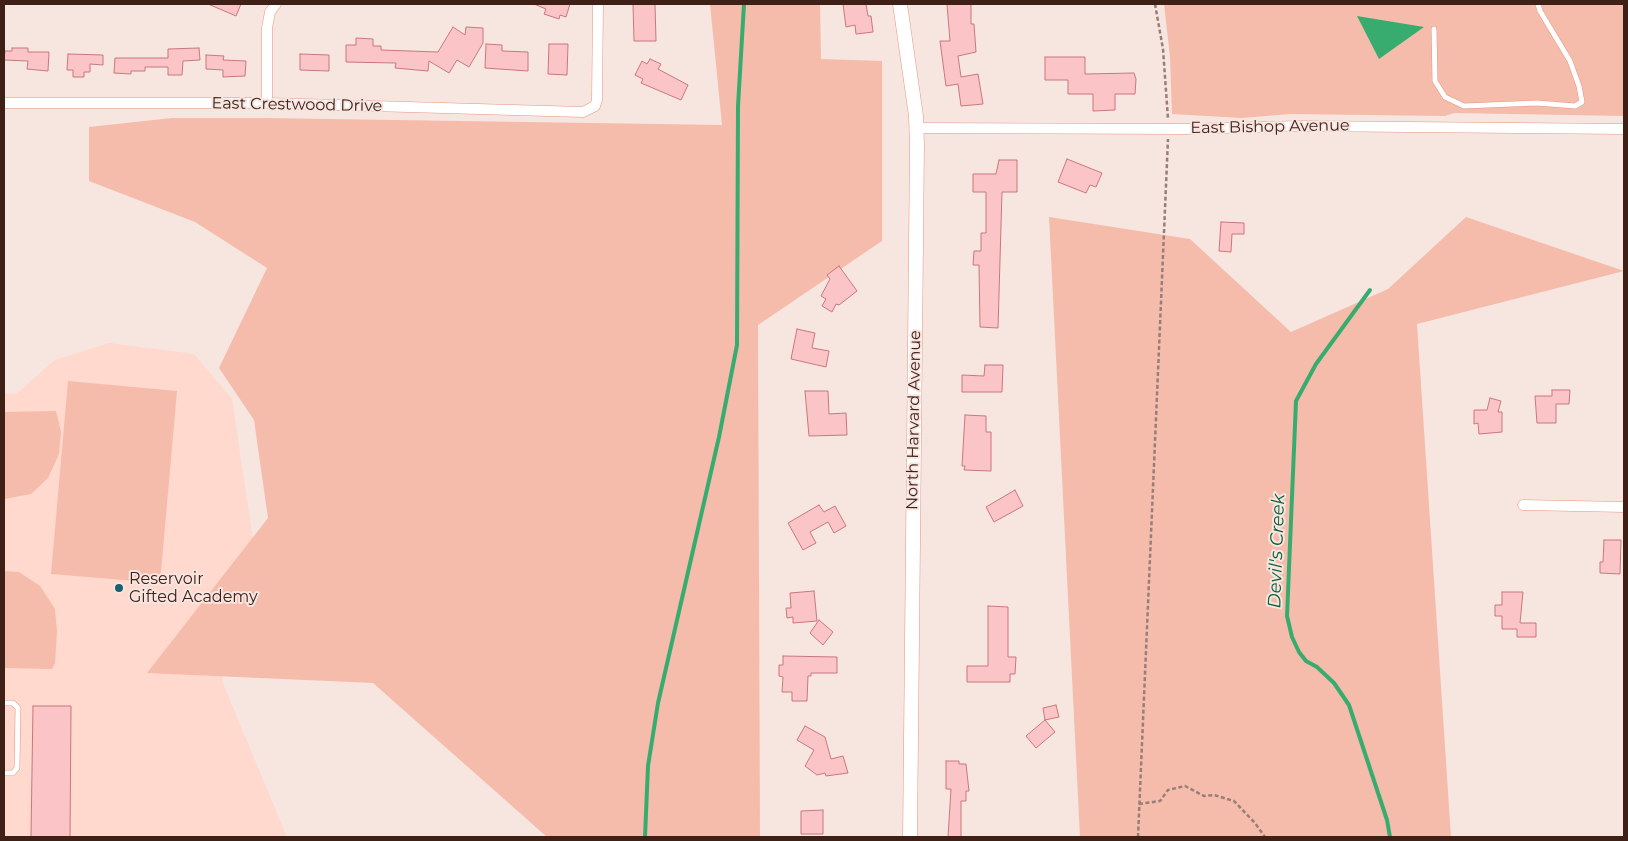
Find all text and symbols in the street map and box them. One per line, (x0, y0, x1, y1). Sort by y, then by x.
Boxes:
street label: East Crestwood Drive (211, 94, 383, 116)
street label: East Bishop Avenue (1190, 116, 1350, 138)
street label: North Harvard Avenue (903, 330, 925, 510)
water label: Devil's Creek (1264, 493, 1290, 609)
place label: Reservoir Gifted Academy (129, 569, 258, 607)
marker: Reservoir Gifted Academy (113, 582, 125, 594)

